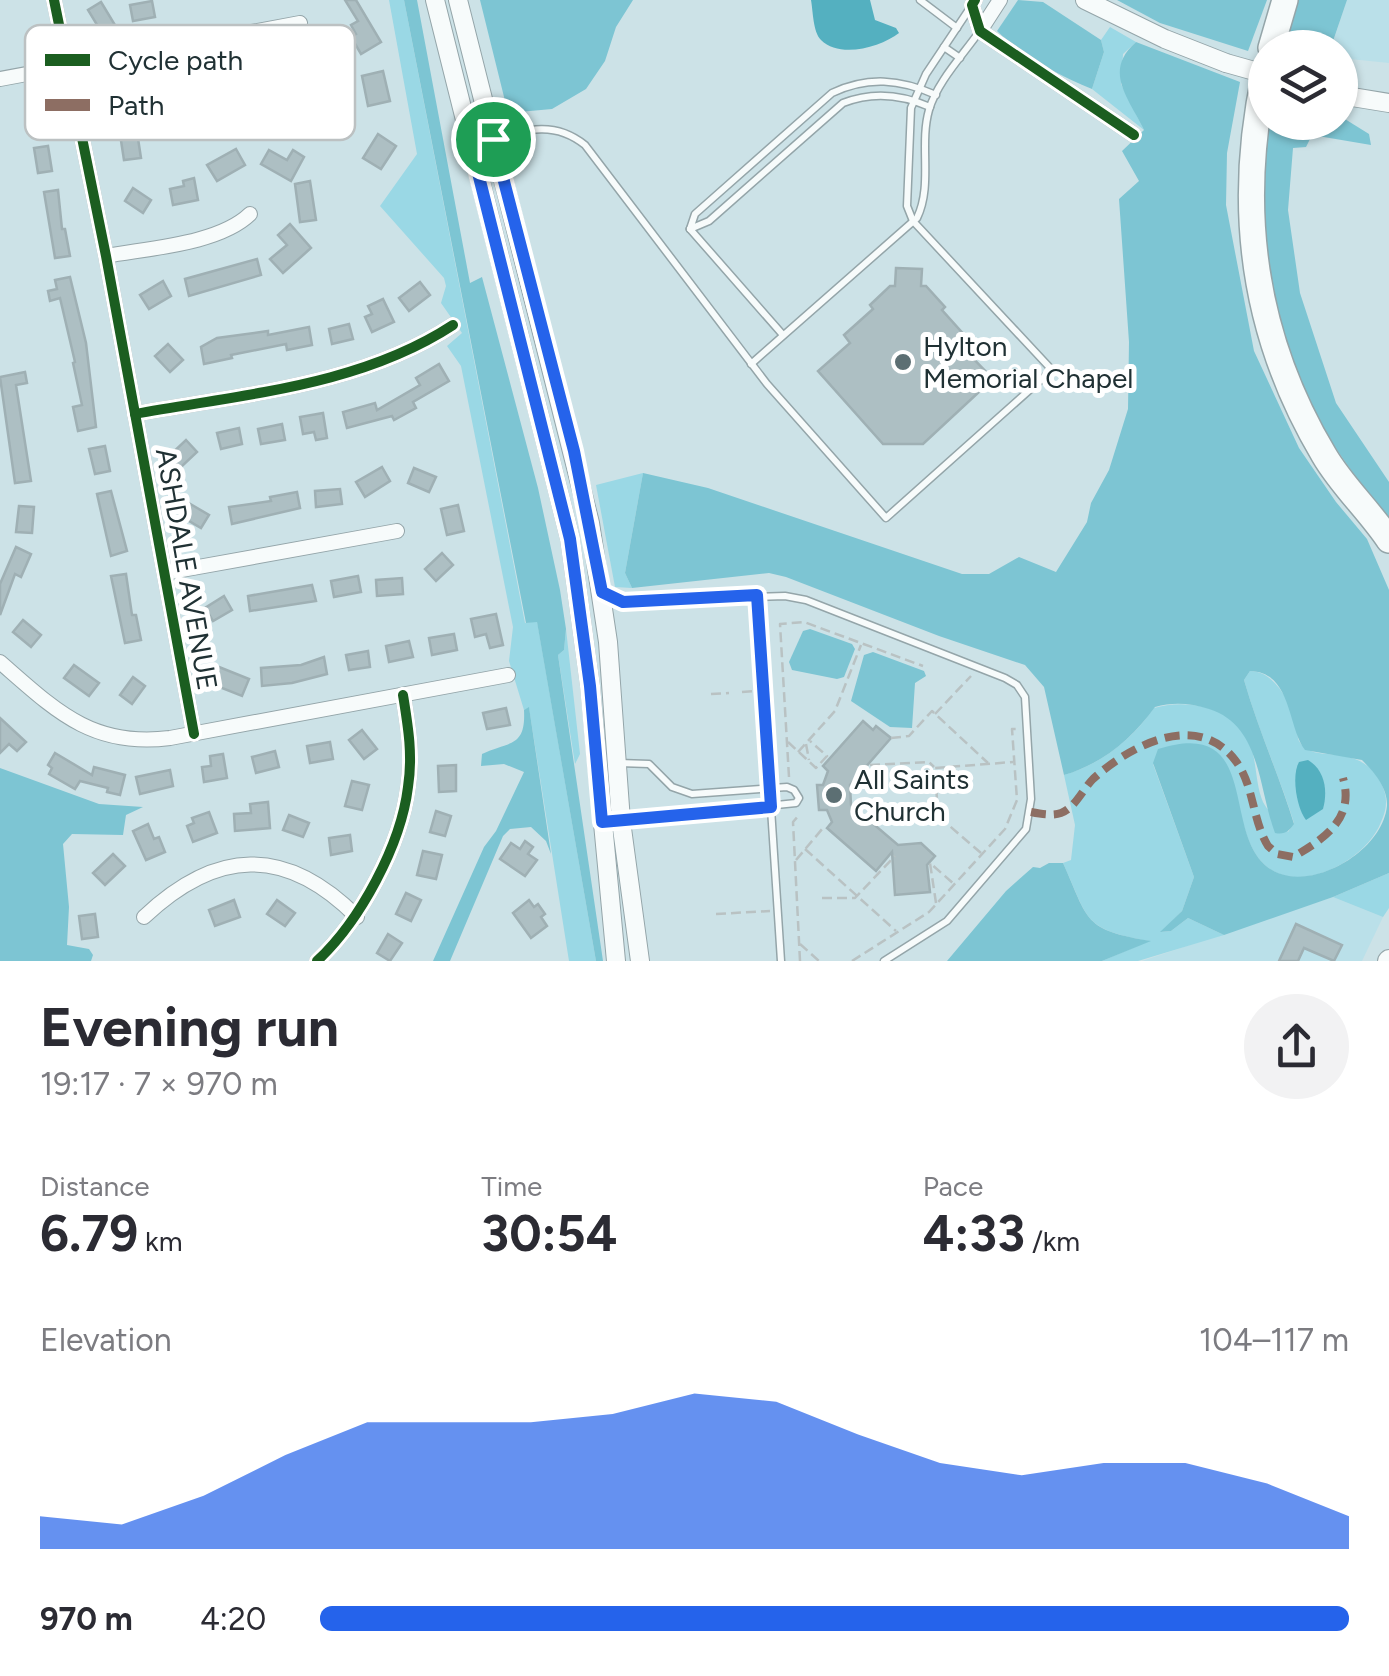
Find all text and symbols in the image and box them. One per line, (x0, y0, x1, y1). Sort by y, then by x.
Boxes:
legend (25, 25, 355, 140)
map controls (1248, 30, 1358, 140)
button: layers (1248, 30, 1358, 140)
text: Cycle path (108, 43, 243, 77)
text: Path (108, 88, 164, 122)
pin (451, 97, 536, 182)
icon: arrive (466, 112, 521, 167)
place label: Hylton Memorial Chapel (923, 329, 1133, 395)
marker: Hylton Memorial Chapel (892, 351, 914, 373)
street label: ASHDALE AVENUE (149, 445, 225, 693)
place label: All Saints Church (854, 762, 969, 828)
marker: All Saints Church (823, 784, 845, 806)
text: Evening run (40, 994, 339, 1060)
button: share (1244, 994, 1349, 1099)
text: 19:17 · 7 × 970 m (40, 1065, 278, 1103)
text: Distance (40, 1169, 150, 1203)
text: Time (481, 1169, 542, 1203)
text: Pace (923, 1169, 983, 1203)
text: 6.79 (40, 1203, 138, 1264)
text: 30:54 (481, 1203, 617, 1264)
text: 4:33 (923, 1203, 1025, 1264)
text: km (138, 1224, 183, 1258)
text: /km (1025, 1224, 1080, 1258)
text: Elevation (40, 1321, 172, 1359)
text: 104–117 m (1199, 1321, 1349, 1359)
text: 970 m (40, 1600, 133, 1638)
text: 4:20 (200, 1600, 266, 1638)

